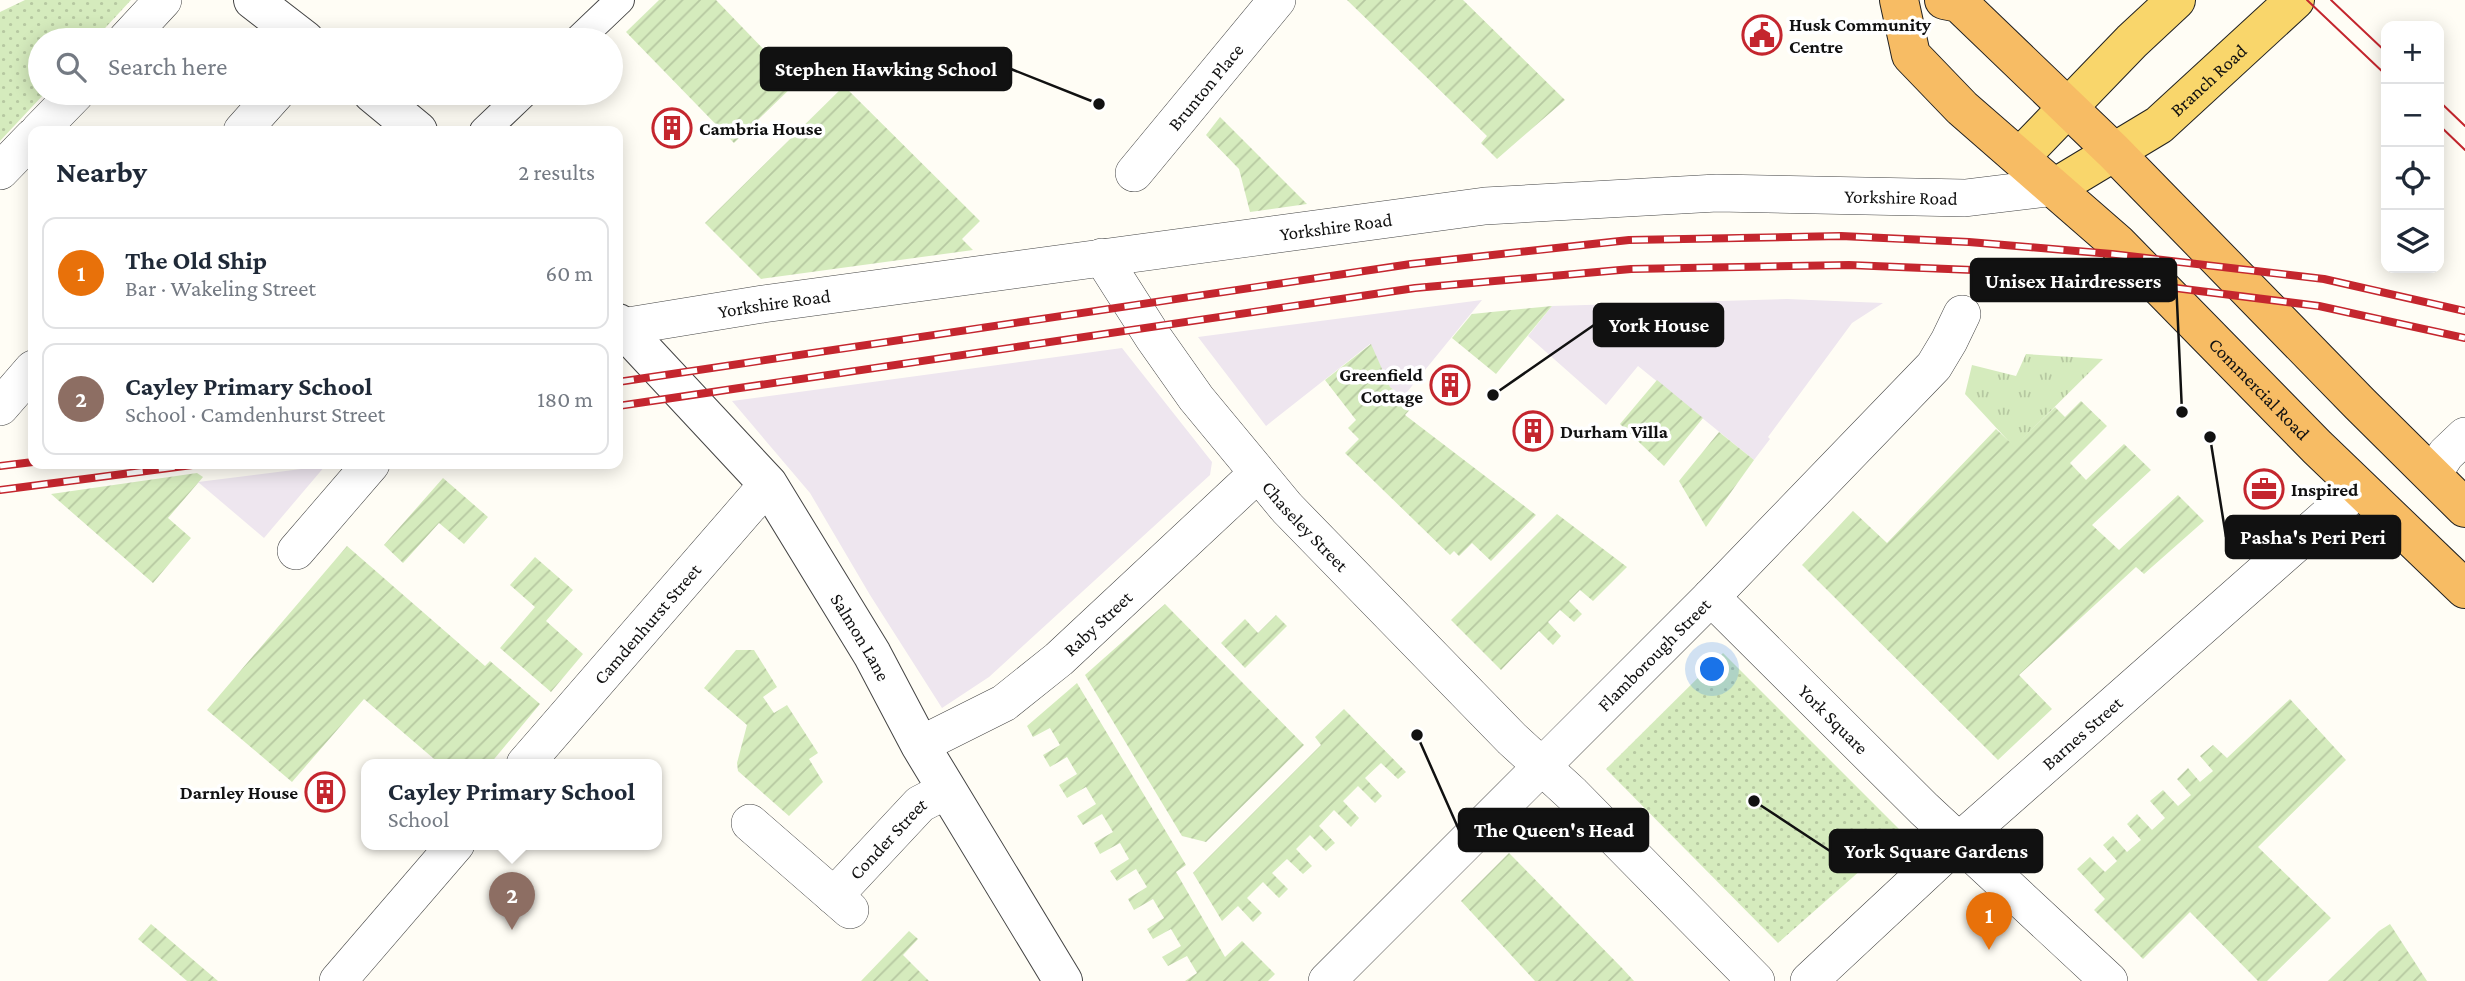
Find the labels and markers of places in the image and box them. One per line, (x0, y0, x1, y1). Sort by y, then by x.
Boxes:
public building icon: Husk Community Centre (1741, 14, 1783, 56)
place label: Husk Community Centre (1789, 14, 1932, 57)
callout: Stephen Hawking School (761, 48, 1011, 90)
building icon: Cambria House (651, 107, 693, 149)
place label: Cambria House (699, 118, 823, 139)
callout: Unisex Hairdressers (1971, 259, 2176, 301)
callout: York House (1594, 304, 1723, 346)
place label: Greenfield Cottage (1339, 364, 1424, 407)
building icon: Greenfield Cottage (1429, 364, 1471, 406)
building icon: Durham Villa (1512, 410, 1554, 452)
place label: Durham Villa (1560, 421, 1669, 442)
office icon: Inspired (2243, 468, 2285, 510)
place label: Inspired (2291, 479, 2359, 500)
callout: Pasha's Peri Peri (2226, 516, 2400, 558)
building icon: Darnley House (304, 771, 346, 813)
place label: Darnley House (180, 782, 298, 803)
callout: The Queen's Head (1459, 809, 1648, 851)
callout: York Square Gardens (1830, 830, 2042, 872)
pin: 2 (489, 872, 535, 930)
pin: 1 (1966, 892, 2012, 950)

